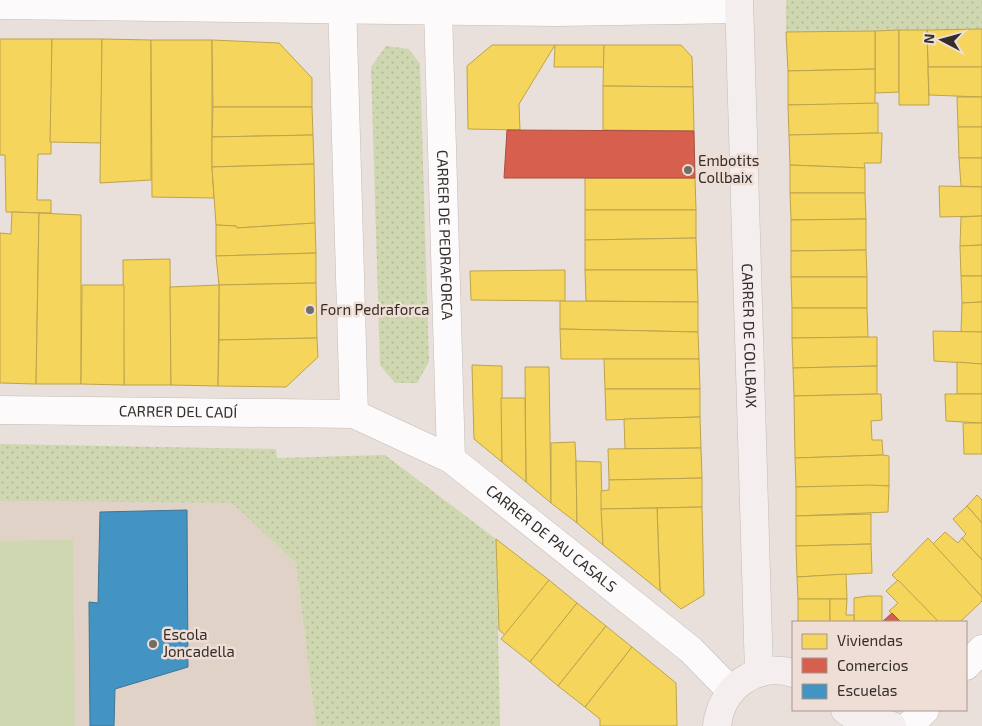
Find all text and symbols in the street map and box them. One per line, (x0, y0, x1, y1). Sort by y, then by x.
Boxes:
north arrow (917, 15, 967, 65)
text: N (920, 33, 938, 45)
street label: CARRER DE PEDRAFORCA (434, 149, 457, 321)
place label: Embotits Collbaix (698, 151, 759, 186)
marker: Embotits Collbaix (682, 164, 694, 176)
street label: CARRER DE COLLBAIX (739, 263, 761, 408)
place label: Forn Pedraforca (320, 300, 430, 318)
marker: Forn Pedraforca (304, 304, 316, 316)
street label: CARRER DEL CADÍ (119, 401, 238, 421)
street label: CARRER DE PAU CASALS (483, 480, 621, 595)
legend (792, 621, 967, 711)
place label: Escola Joncadella (163, 625, 235, 660)
text: Viviendas (837, 631, 903, 649)
marker: Escola Joncadella (147, 638, 159, 650)
text: Comercios (837, 656, 908, 674)
text: Escuelas (837, 681, 897, 699)

